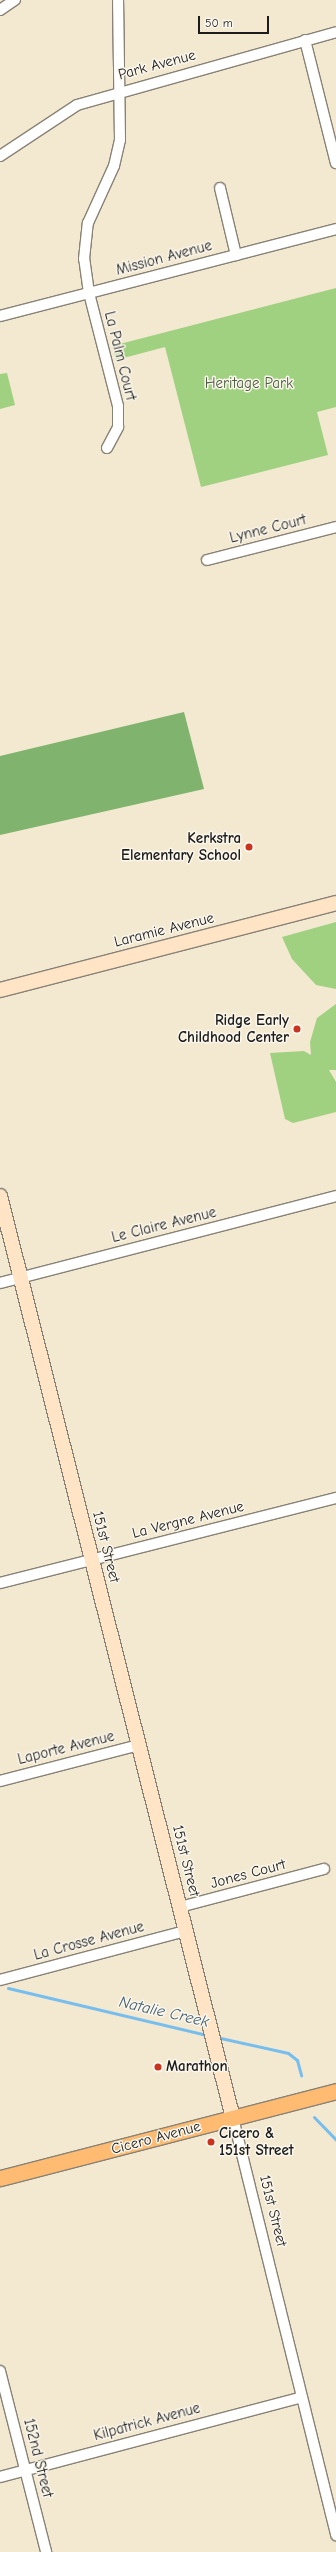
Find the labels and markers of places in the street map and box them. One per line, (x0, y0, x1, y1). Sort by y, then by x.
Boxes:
place label: Kerkstra Elementary School (121, 829, 241, 864)
marker: Kerkstra Elementary School (244, 842, 254, 852)
place label: Ridge Early Childhood Center (178, 1011, 289, 1046)
marker: Ridge Early Childhood Center (292, 1024, 302, 1034)
place label: Marathon (166, 2058, 228, 2076)
marker: Marathon (153, 2062, 163, 2072)
place label: Cicero & 151st Street (219, 2124, 294, 2159)
marker: Cicero & 151st Street (206, 2137, 216, 2147)

